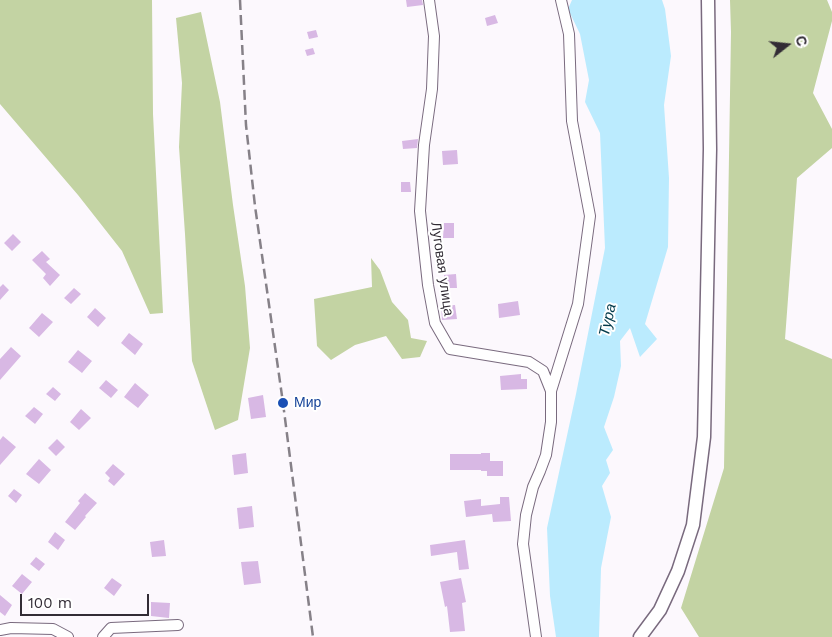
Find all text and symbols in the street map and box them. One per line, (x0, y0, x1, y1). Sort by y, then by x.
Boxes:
north arrow (762, 20, 812, 70)
text: С (792, 34, 811, 48)
street label: Луговая улица (427, 221, 457, 317)
water label: Тура (596, 302, 620, 338)
place label: Мир (294, 395, 321, 411)
marker: Мир (276, 396, 290, 410)
scale bar (22, 584, 151, 616)
text: 100 m (28, 594, 72, 612)

